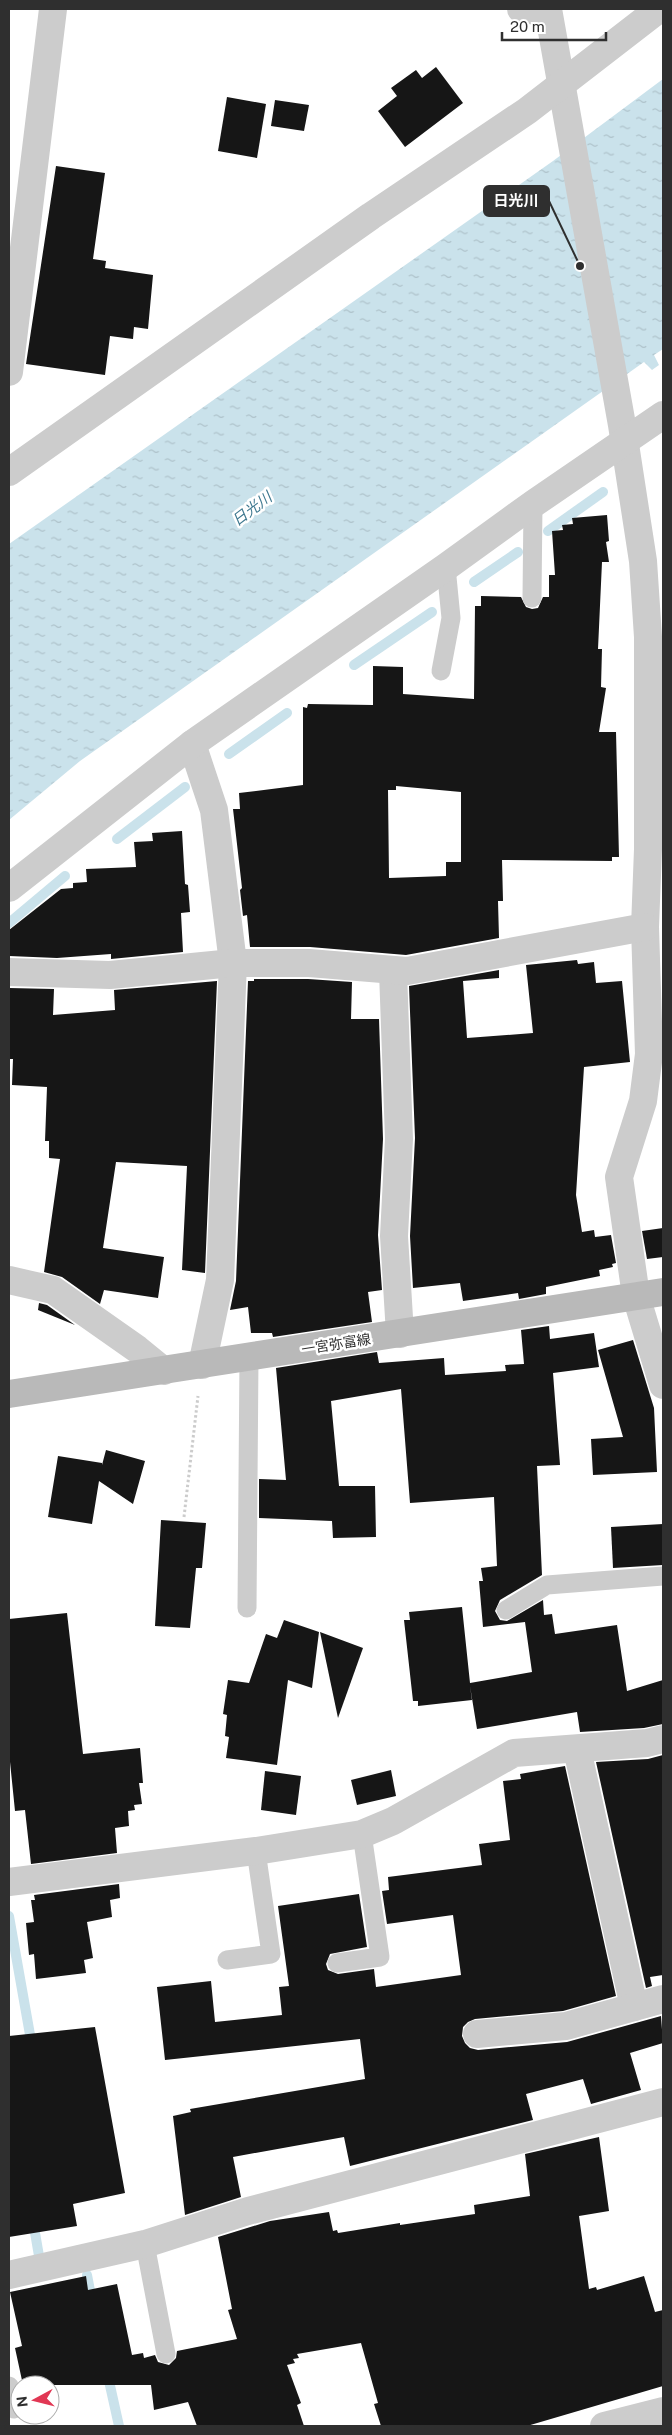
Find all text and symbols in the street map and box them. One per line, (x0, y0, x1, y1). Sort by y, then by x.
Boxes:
scale bar (502, 10, 606, 42)
text: 20 m (510, 18, 545, 35)
callout: 日光川 (484, 186, 549, 216)
text: 日光川 (493, 192, 539, 209)
water label: 日光川 (229, 487, 276, 529)
street label: 一宮弥富線 (300, 1331, 372, 1357)
north arrow (10, 2375, 60, 2425)
text: N (13, 2395, 31, 2408)

